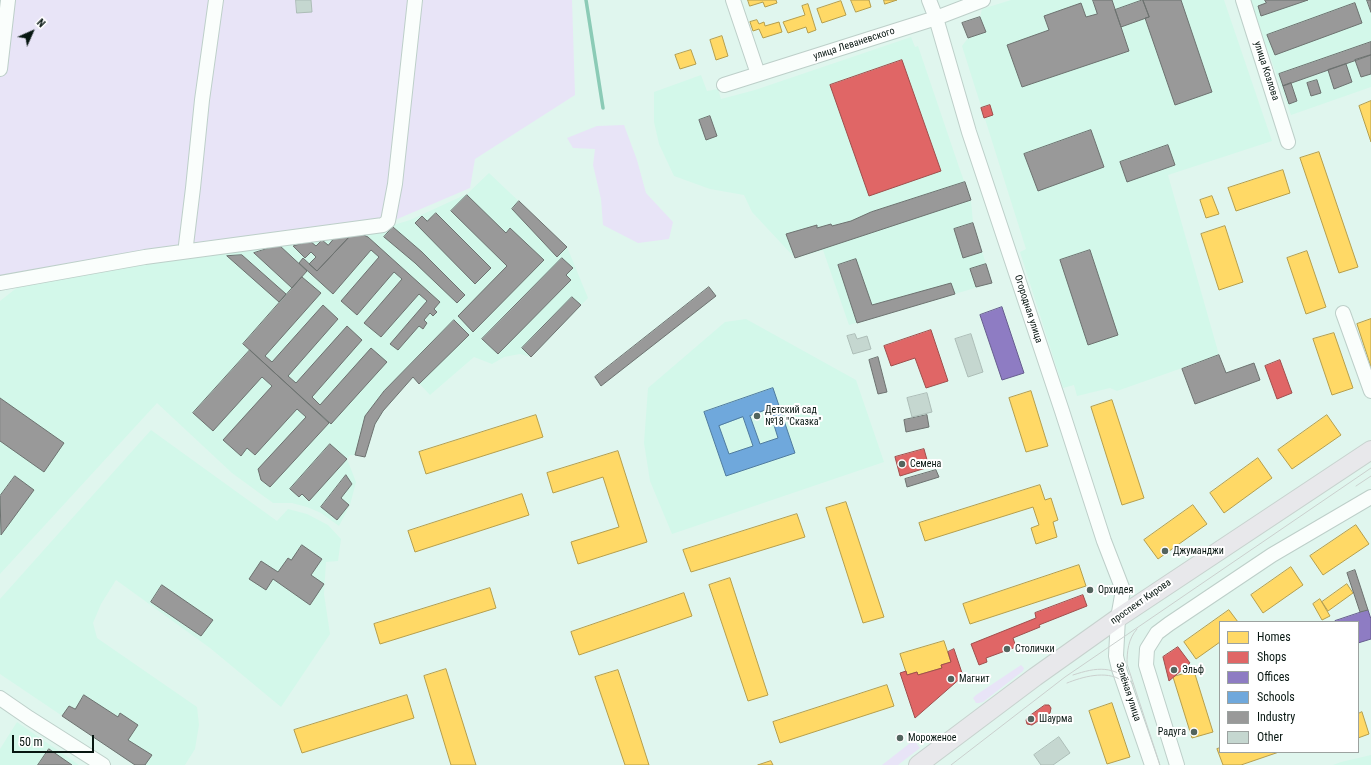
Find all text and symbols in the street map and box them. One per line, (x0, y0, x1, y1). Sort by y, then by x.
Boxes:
north arrow (12, 12, 52, 52)
text: N (34, 16, 48, 30)
street label: улица Леваневского (812, 25, 896, 63)
street label: улица Козлова (1251, 40, 1281, 102)
street label: Огородная улица (1011, 273, 1045, 345)
place label: Детский сад №18 "Сказка" (765, 404, 821, 428)
marker: Детский сад №18 "Сказка" (752, 411, 762, 421)
place label: Семена (910, 458, 941, 470)
marker: Семена (897, 459, 907, 469)
place label: Джуманджи (1173, 545, 1224, 557)
marker: Джуманджи (1160, 546, 1170, 556)
street label: проспект Кирова (1108, 577, 1174, 627)
place label: Орхидея (1098, 584, 1133, 596)
marker: Орхидея (1085, 585, 1095, 595)
legend (1219, 621, 1359, 753)
text: Homes (1257, 630, 1291, 644)
place label: Столички (1015, 643, 1055, 655)
marker: Столички (1002, 644, 1012, 654)
text: Shops (1257, 650, 1286, 664)
street label: Зелёная улица (1113, 661, 1143, 723)
place label: Эльф (1182, 664, 1204, 676)
marker: Эльф (1169, 665, 1179, 675)
text: Offices (1257, 670, 1290, 684)
place label: Магнит (959, 673, 989, 685)
marker: Магнит (946, 674, 956, 684)
text: Schools (1257, 690, 1295, 704)
text: Industry (1257, 710, 1295, 724)
place label: Шаурма (1039, 713, 1072, 725)
marker: Шаурма (1026, 714, 1036, 724)
place label: Радуга (1158, 726, 1186, 738)
scale bar (14, 727, 96, 753)
marker: Радуга (1189, 727, 1199, 737)
text: Other (1257, 730, 1283, 744)
place label: Мороженое (908, 732, 956, 744)
marker: Мороженое (895, 733, 905, 743)
text: 50 m (19, 735, 43, 749)

